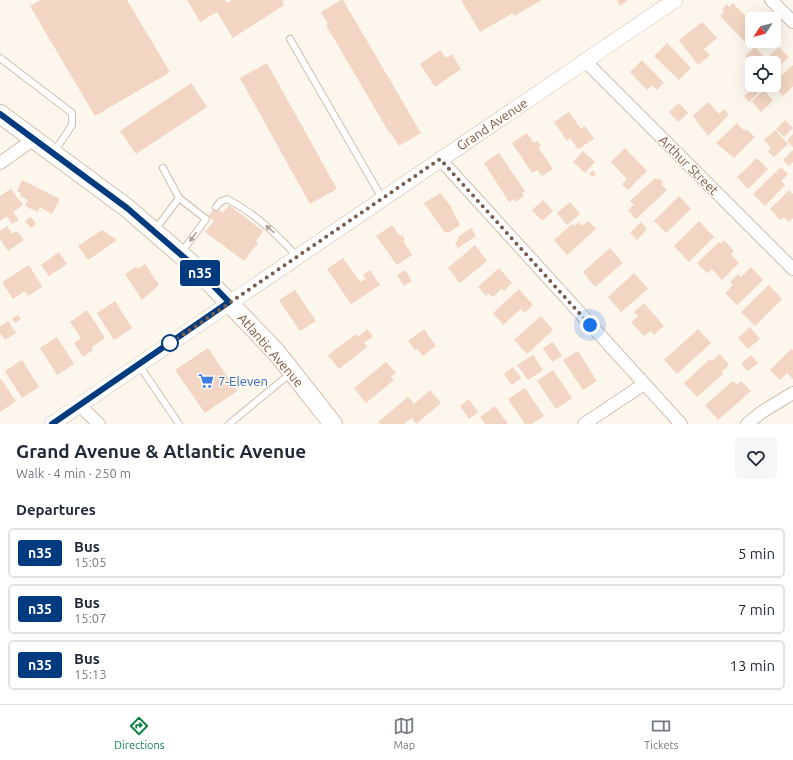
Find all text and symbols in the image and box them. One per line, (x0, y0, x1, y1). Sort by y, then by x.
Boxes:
north arrow (745, 12, 781, 48)
map controls (745, 12, 781, 92)
button: locate (745, 56, 781, 92)
street label: Grand Avenue (454, 95, 530, 153)
street label: Arthur Street (657, 133, 721, 197)
one-way arrow (264, 224, 275, 233)
one-way arrow (189, 231, 197, 242)
line badge: n35 (177, 260, 223, 286)
text: n35 (188, 265, 212, 281)
street label: Atlantic Avenue (235, 311, 307, 389)
your location (580, 315, 600, 335)
unlabelled marker (161, 334, 179, 352)
supermarket icon: 7-Eleven (197, 372, 215, 390)
place label: 7-Eleven (218, 374, 268, 388)
button: heart (735, 437, 777, 479)
text: Grand Avenue & Atlantic Avenue (16, 440, 306, 462)
text: Walk · 4 min · 250 m (16, 466, 131, 480)
text: Departures (16, 501, 96, 518)
text: Bus (74, 538, 100, 555)
text: n35 (28, 545, 52, 561)
text: 5 min (738, 545, 775, 562)
text: 15:05 (74, 555, 107, 569)
text: Bus (74, 594, 100, 611)
text: n35 (28, 601, 52, 617)
text: 7 min (738, 601, 775, 618)
text: 15:07 (74, 611, 107, 625)
text: Bus (74, 650, 100, 667)
text: n35 (28, 657, 52, 673)
text: 13 min (729, 657, 775, 674)
text: 15:13 (74, 667, 107, 681)
tab: Directions (114, 715, 165, 751)
tab: Map (393, 715, 415, 751)
tab: Tickets (644, 715, 679, 751)

